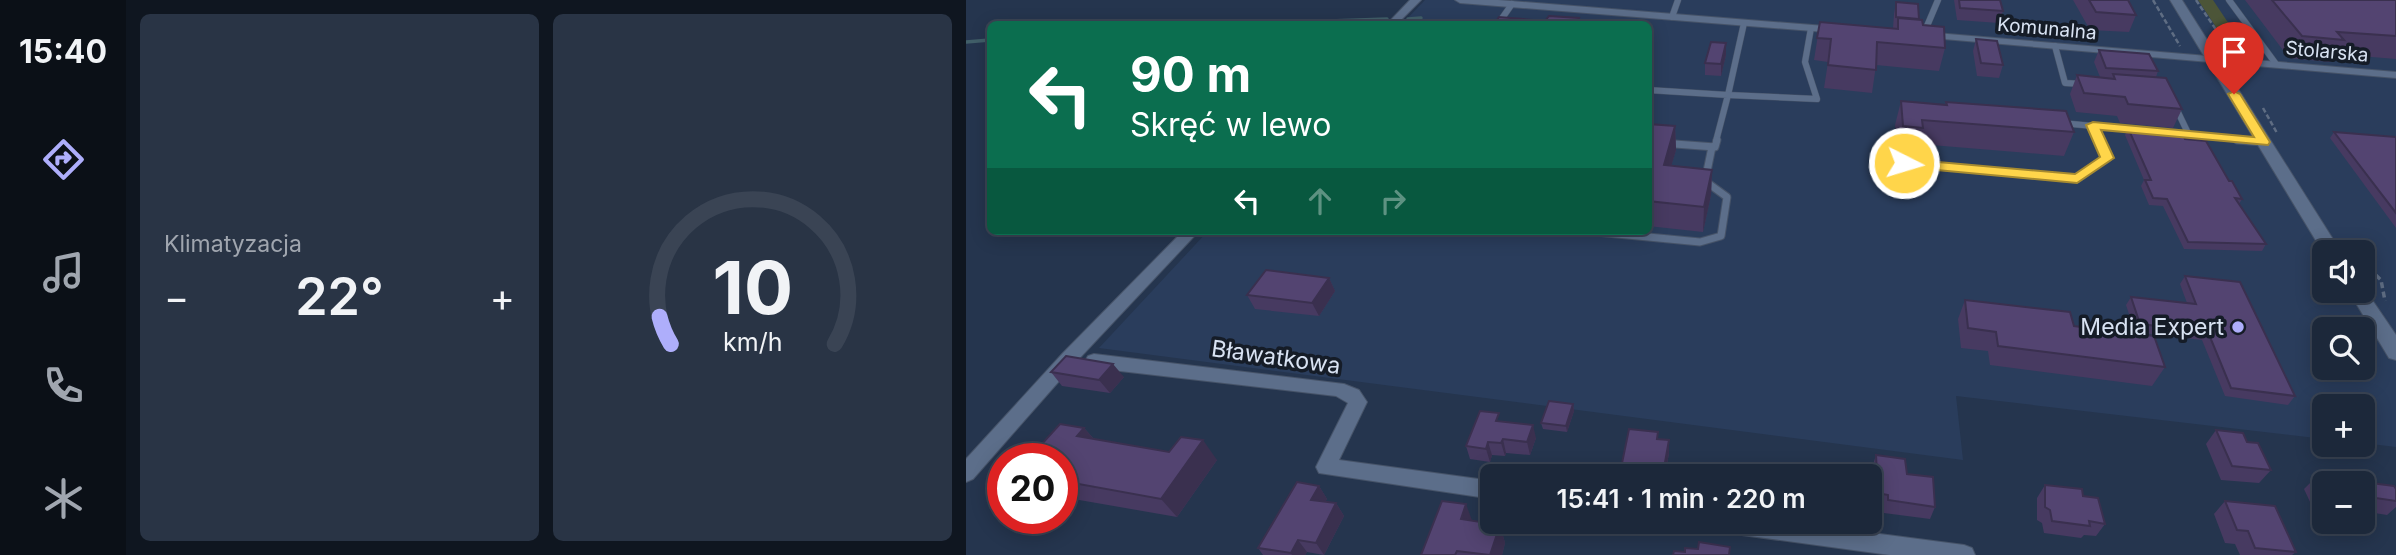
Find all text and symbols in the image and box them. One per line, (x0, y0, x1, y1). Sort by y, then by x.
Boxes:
street label: Komunalna (1996, 13, 2098, 44)
pin (2204, 22, 2264, 94)
text: 15:40 (19, 32, 107, 71)
icon: arrive (2215, 33, 2253, 71)
street label: Stolarska (2285, 36, 2369, 67)
text: 90 m (1130, 45, 1251, 104)
icon: left (1015, 49, 1106, 140)
text: Skręć w lewo (1130, 105, 1331, 144)
position arrow (1867, 126, 1941, 200)
icon: directions (39, 135, 88, 184)
icon: left (1228, 182, 1266, 220)
icon: ahead (1301, 182, 1339, 220)
icon: right (1374, 182, 1412, 220)
text: Klimatyzacja (164, 230, 302, 258)
map controls (2312, 240, 2375, 534)
button: sound (2312, 240, 2375, 303)
text: 10 (712, 243, 793, 332)
icon: music (39, 248, 88, 297)
text: 22° (295, 265, 384, 328)
text: − (164, 274, 189, 320)
text: + (490, 274, 515, 320)
place label: Media Expert (2080, 313, 2224, 341)
button: search (2312, 317, 2375, 380)
marker: Media Expert (2230, 319, 2246, 335)
text: km/h (723, 326, 782, 356)
street label: Bławatkowa (1210, 334, 1342, 380)
icon: phone (39, 361, 88, 410)
button: + (2312, 394, 2375, 457)
speed limit sign: 20 (987, 443, 1078, 534)
button: − (2312, 471, 2375, 534)
icon: climate (39, 474, 88, 523)
text: 15:41 · 1 min · 220 m (1556, 483, 1806, 514)

